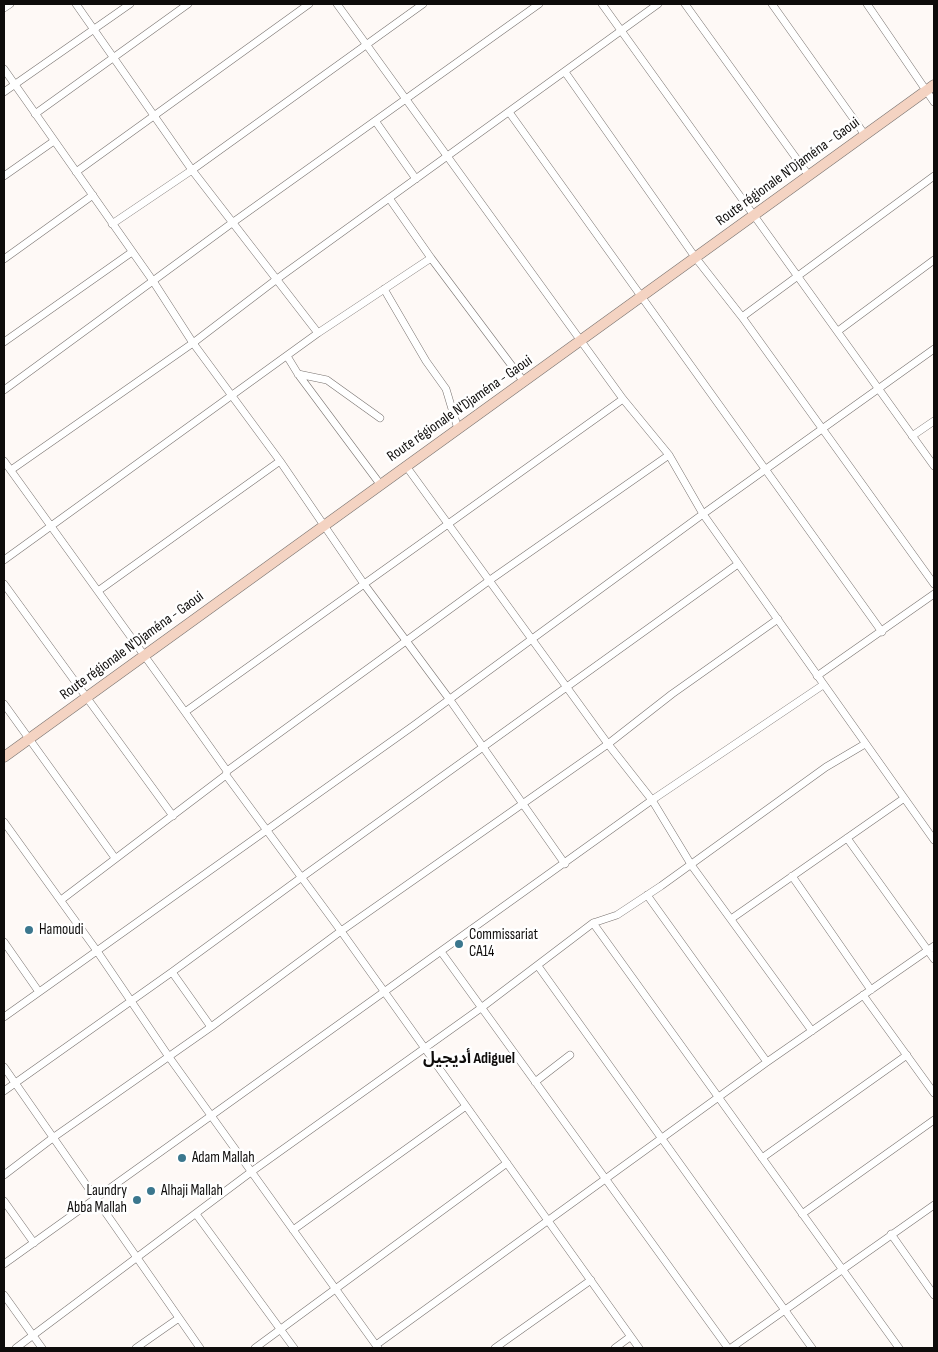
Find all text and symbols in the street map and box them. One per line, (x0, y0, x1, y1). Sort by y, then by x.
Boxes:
street label: Route régionale N'Djaména - Gaoui (713, 114, 863, 230)
street label: Route régionale N'Djaména - Gaoui (384, 352, 536, 466)
street label: Route régionale N'Djaména - Gaoui (57, 588, 207, 704)
place label: Hamoudi (39, 921, 84, 939)
marker: Hamoudi (23, 924, 35, 936)
place label: Commissariat CA14 (469, 926, 538, 961)
marker: Commissariat CA14 (453, 938, 465, 950)
district label: أديجيل Adiguel (423, 1049, 515, 1069)
place label: Adam Mallah (192, 1149, 255, 1167)
marker: Adam Mallah (176, 1152, 188, 1164)
place label: Laundry Abba Mallah (67, 1182, 127, 1217)
place label: Alhaji Mallah (161, 1182, 223, 1200)
marker: Alhaji Mallah (145, 1185, 157, 1197)
marker: Laundry Abba Mallah (131, 1194, 143, 1206)

